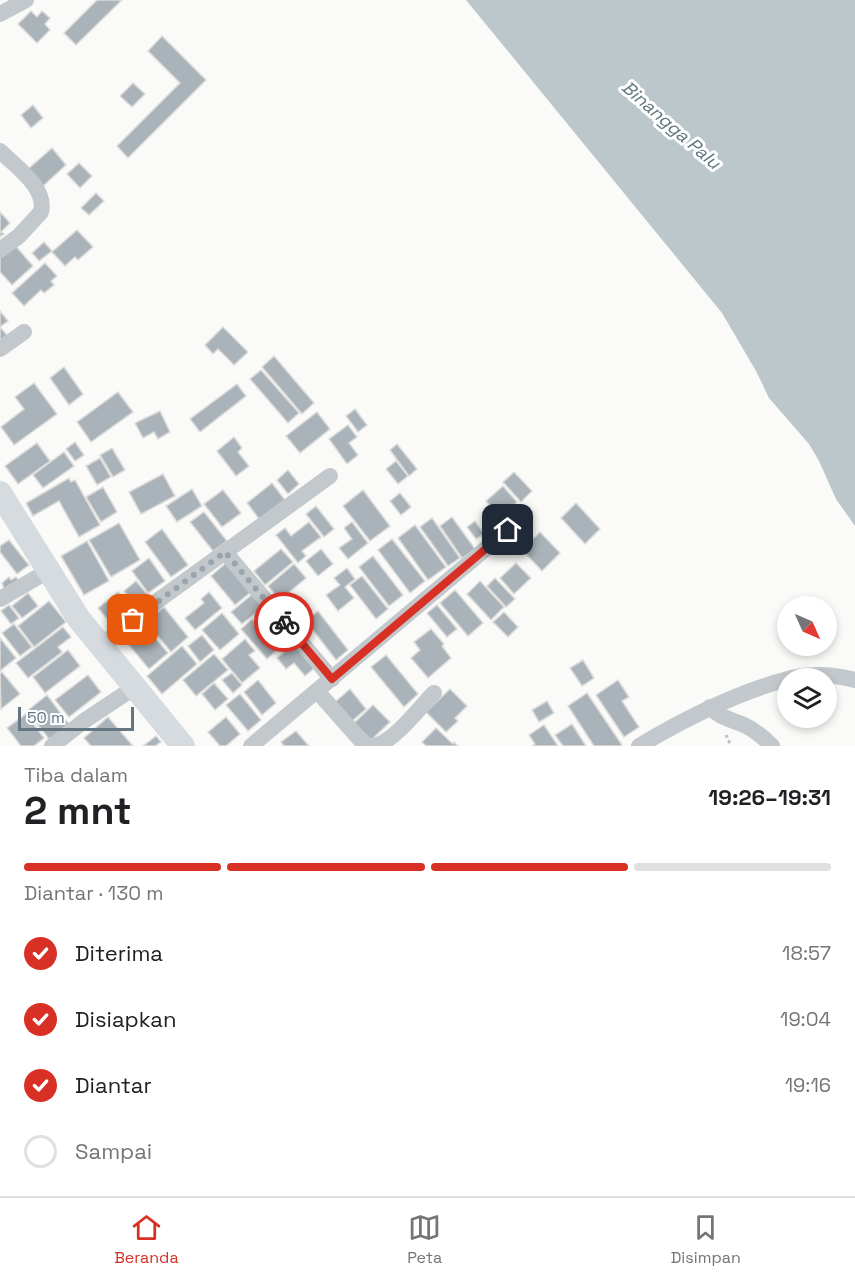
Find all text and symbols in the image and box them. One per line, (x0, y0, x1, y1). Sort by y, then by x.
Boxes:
water label: Binangga Palu (617, 76, 726, 174)
pin (482, 504, 533, 555)
icon: home (491, 513, 524, 546)
courier (254, 592, 314, 652)
pin (107, 594, 158, 645)
north arrow (777, 596, 837, 656)
map controls (777, 596, 837, 728)
icon: bag (116, 603, 149, 636)
icon: bike (268, 606, 301, 639)
button: layers (777, 668, 837, 728)
scale bar (18, 704, 134, 732)
text: 50 m (27, 707, 65, 728)
text: Tiba dalam (24, 762, 128, 788)
text: 19:26–19:31 (708, 783, 831, 811)
text: 2 mnt (24, 786, 132, 835)
text: Diantar · 130 m (24, 880, 163, 906)
icon: check (24, 937, 57, 970)
text: Diterima (75, 939, 163, 967)
text: 18:57 (782, 940, 831, 966)
icon: check (24, 1003, 57, 1036)
text: Disiapkan (75, 1005, 177, 1033)
text: 19:04 (780, 1006, 831, 1032)
icon: check (24, 1069, 57, 1102)
text: Diantar (75, 1071, 152, 1099)
text: 19:16 (785, 1072, 831, 1098)
text: Sampai (75, 1137, 152, 1165)
tab: Beranda (114, 1211, 179, 1268)
tab: Peta (407, 1211, 442, 1268)
tab: Disimpan (671, 1211, 741, 1268)

